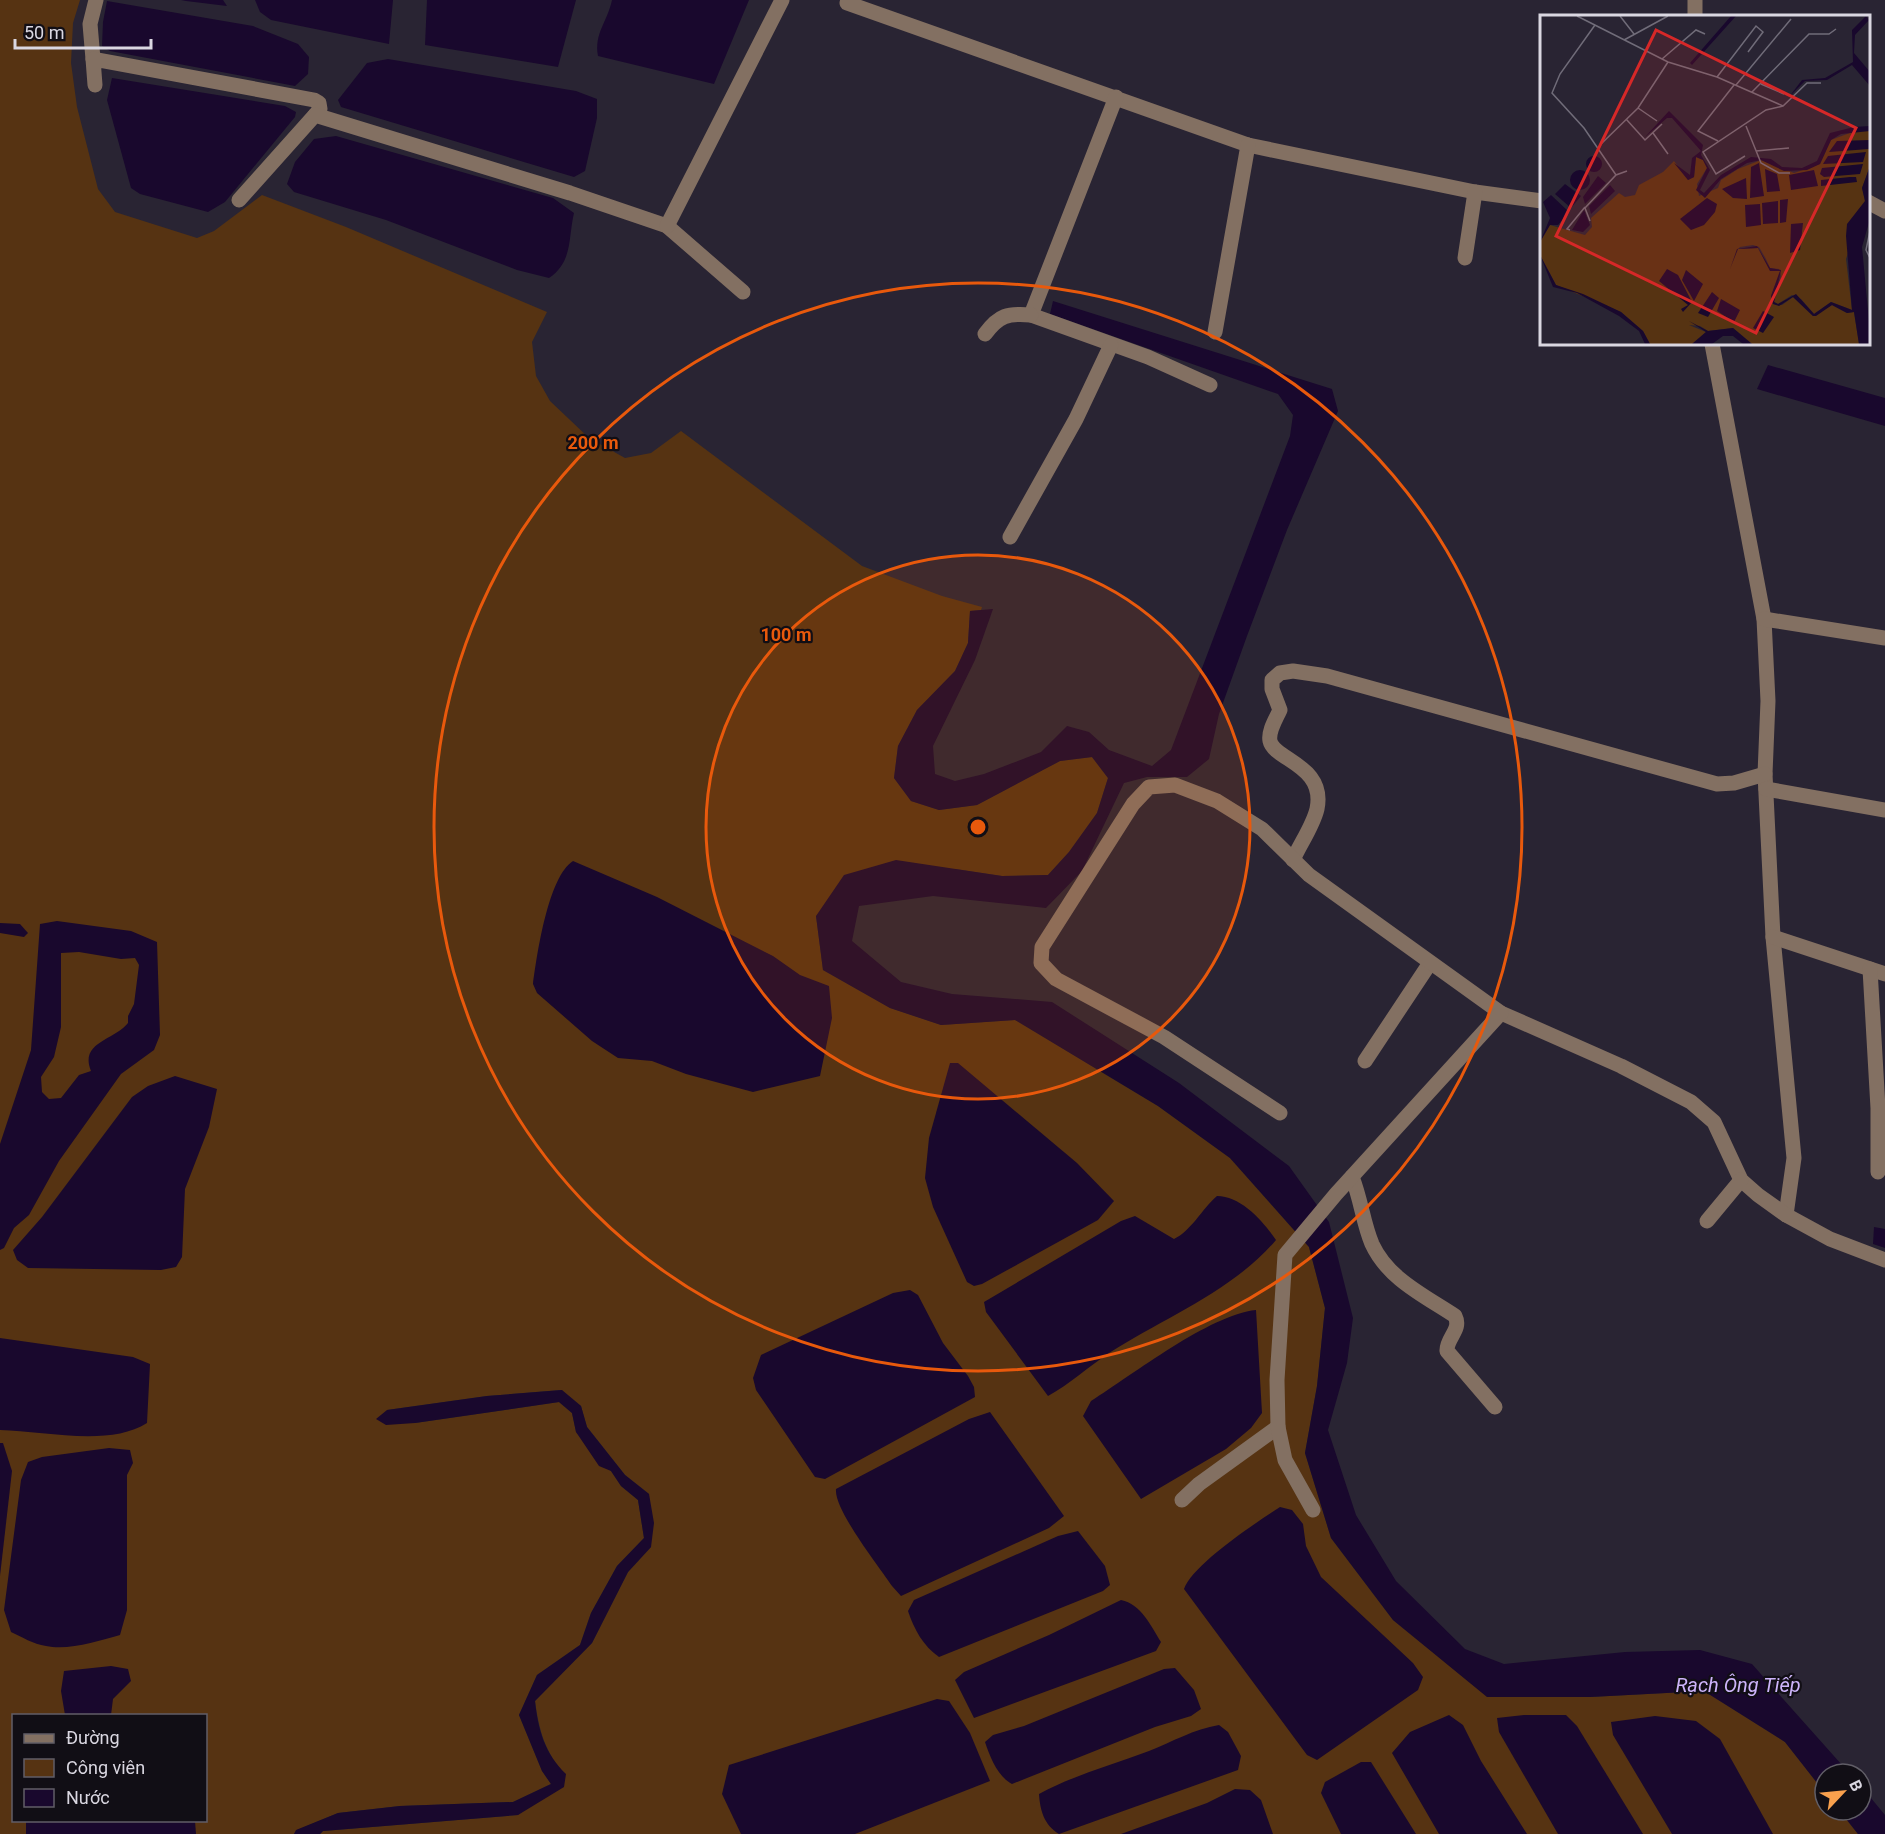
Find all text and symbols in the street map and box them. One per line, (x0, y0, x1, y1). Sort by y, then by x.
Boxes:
scale bar (15, 12, 152, 50)
inset map (1540, 15, 1870, 345)
text: 50 m (24, 22, 64, 43)
text: 200 m (567, 432, 619, 453)
text: 100 m (760, 624, 812, 645)
centre of rings (968, 817, 988, 837)
water label: Rạch Ông Tiếp (1675, 1673, 1801, 1697)
legend (12, 1714, 207, 1822)
text: Đường (66, 1727, 120, 1748)
text: Công viên (66, 1757, 145, 1778)
north arrow (1813, 1762, 1873, 1822)
text: B (1845, 1777, 1867, 1794)
text: Nước (66, 1787, 110, 1808)

